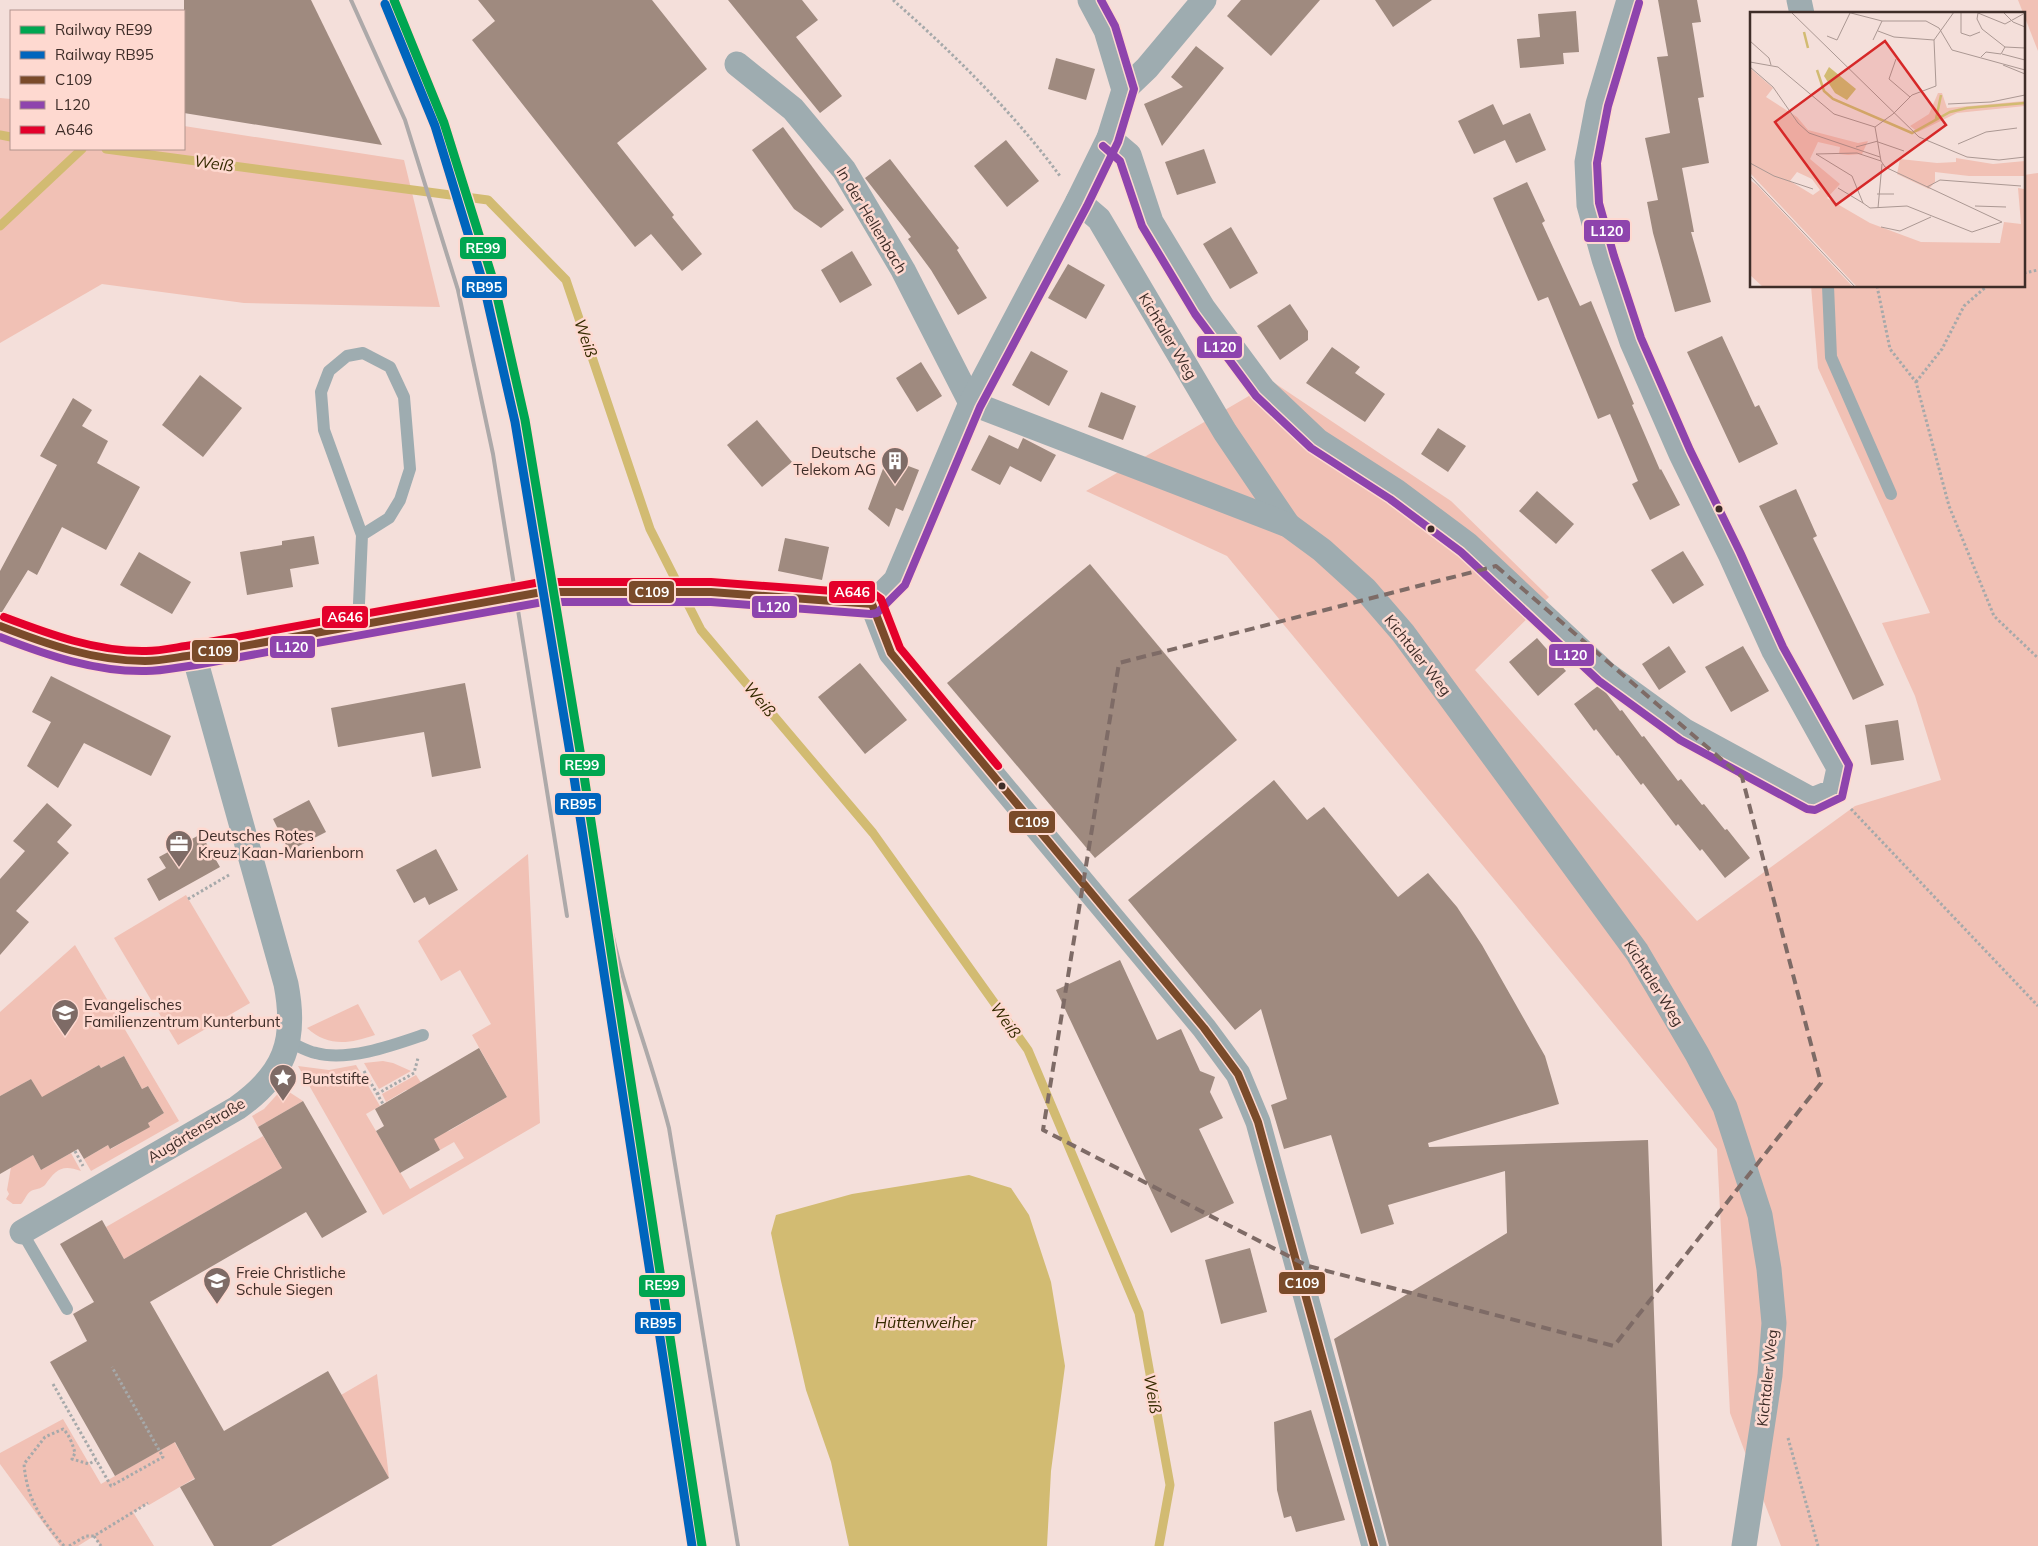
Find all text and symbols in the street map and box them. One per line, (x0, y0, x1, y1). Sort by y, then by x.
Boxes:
legend (10, 10, 185, 150)
inset map (1750, 12, 2026, 288)
text: Railway RE99 (55, 20, 152, 39)
text: Railway RB95 (55, 45, 154, 64)
text: C109 (55, 70, 92, 89)
text: L120 (55, 95, 90, 114)
text: A646 (55, 120, 93, 139)
water label: Weiß (193, 150, 235, 176)
street label: In der Hellenbach (833, 163, 911, 277)
line badge: L120 (1583, 219, 1631, 243)
text: L120 (1590, 222, 1624, 240)
line badge: RE99 (459, 236, 507, 260)
text: RE99 (466, 239, 500, 257)
line badge: RB95 (461, 275, 508, 299)
text: RB95 (466, 278, 502, 296)
street label: Kichtaler Weg (1135, 289, 1201, 383)
water label: Weiß (570, 316, 602, 360)
line badge: L120 (1196, 335, 1243, 359)
text: L120 (1203, 338, 1237, 356)
place label: Deutsche Telekom AG (793, 443, 876, 479)
building icon: Deutsche Telekom AG (880, 446, 910, 485)
unlabelled marker (1714, 504, 1724, 514)
unlabelled marker (1426, 524, 1436, 534)
line badge: C109 (628, 580, 675, 604)
line badge: A646 (828, 580, 876, 604)
text: C109 (635, 583, 669, 601)
text: A646 (834, 583, 870, 601)
line badge: L120 (751, 595, 798, 619)
text: L120 (757, 598, 791, 616)
line badge: A646 (321, 605, 369, 629)
text: A646 (327, 608, 363, 626)
street label: Kichtaler Weg (1380, 611, 1456, 699)
line badge: L120 (269, 635, 316, 659)
text: L120 (275, 638, 309, 656)
line badge: C109 (191, 639, 239, 663)
text: C109 (198, 642, 232, 660)
line badge: L120 (1548, 643, 1595, 667)
text: L120 (1554, 646, 1588, 664)
water label: Weiß (740, 677, 780, 721)
line badge: RE99 (559, 753, 606, 777)
text: RE99 (565, 756, 599, 774)
unlabelled marker (997, 781, 1007, 791)
line badge: RB95 (554, 792, 602, 816)
text: RB95 (560, 795, 596, 813)
line badge: C109 (1008, 810, 1056, 834)
text: C109 (1015, 813, 1049, 831)
place label: Deutsches Rotes Kreuz Kaan-Marienborn (198, 826, 364, 862)
office icon: Deutsches Rotes Kreuz Kaan-Marienborn (164, 829, 194, 868)
street label: Kichtaler Weg (1620, 937, 1688, 1029)
place label: Evangelisches Familienzentrum Kunterbunt (84, 995, 280, 1031)
school or university icon: Evangelisches Familienzentrum Kunterbunt (50, 998, 80, 1037)
water label: Weiß (986, 998, 1026, 1042)
place icon: Buntstifte (268, 1063, 298, 1102)
place label: Buntstifte (302, 1069, 369, 1088)
street label: Augärtenstraße (144, 1093, 248, 1167)
place label: Freie Christliche Schule Siegen (236, 1263, 346, 1299)
school or university icon: Freie Christliche Schule Siegen (202, 1266, 232, 1305)
line badge: C109 (1278, 1271, 1326, 1295)
line badge: RE99 (638, 1274, 686, 1298)
text: C109 (1285, 1274, 1319, 1292)
text: RE99 (645, 1276, 679, 1294)
line badge: RB95 (634, 1311, 682, 1335)
water label: Hüttenweiher (875, 1312, 976, 1332)
text: RB95 (640, 1314, 676, 1332)
street label: Kichtaler Weg (1752, 1328, 1782, 1428)
water label: Weiß (1140, 1373, 1166, 1415)

